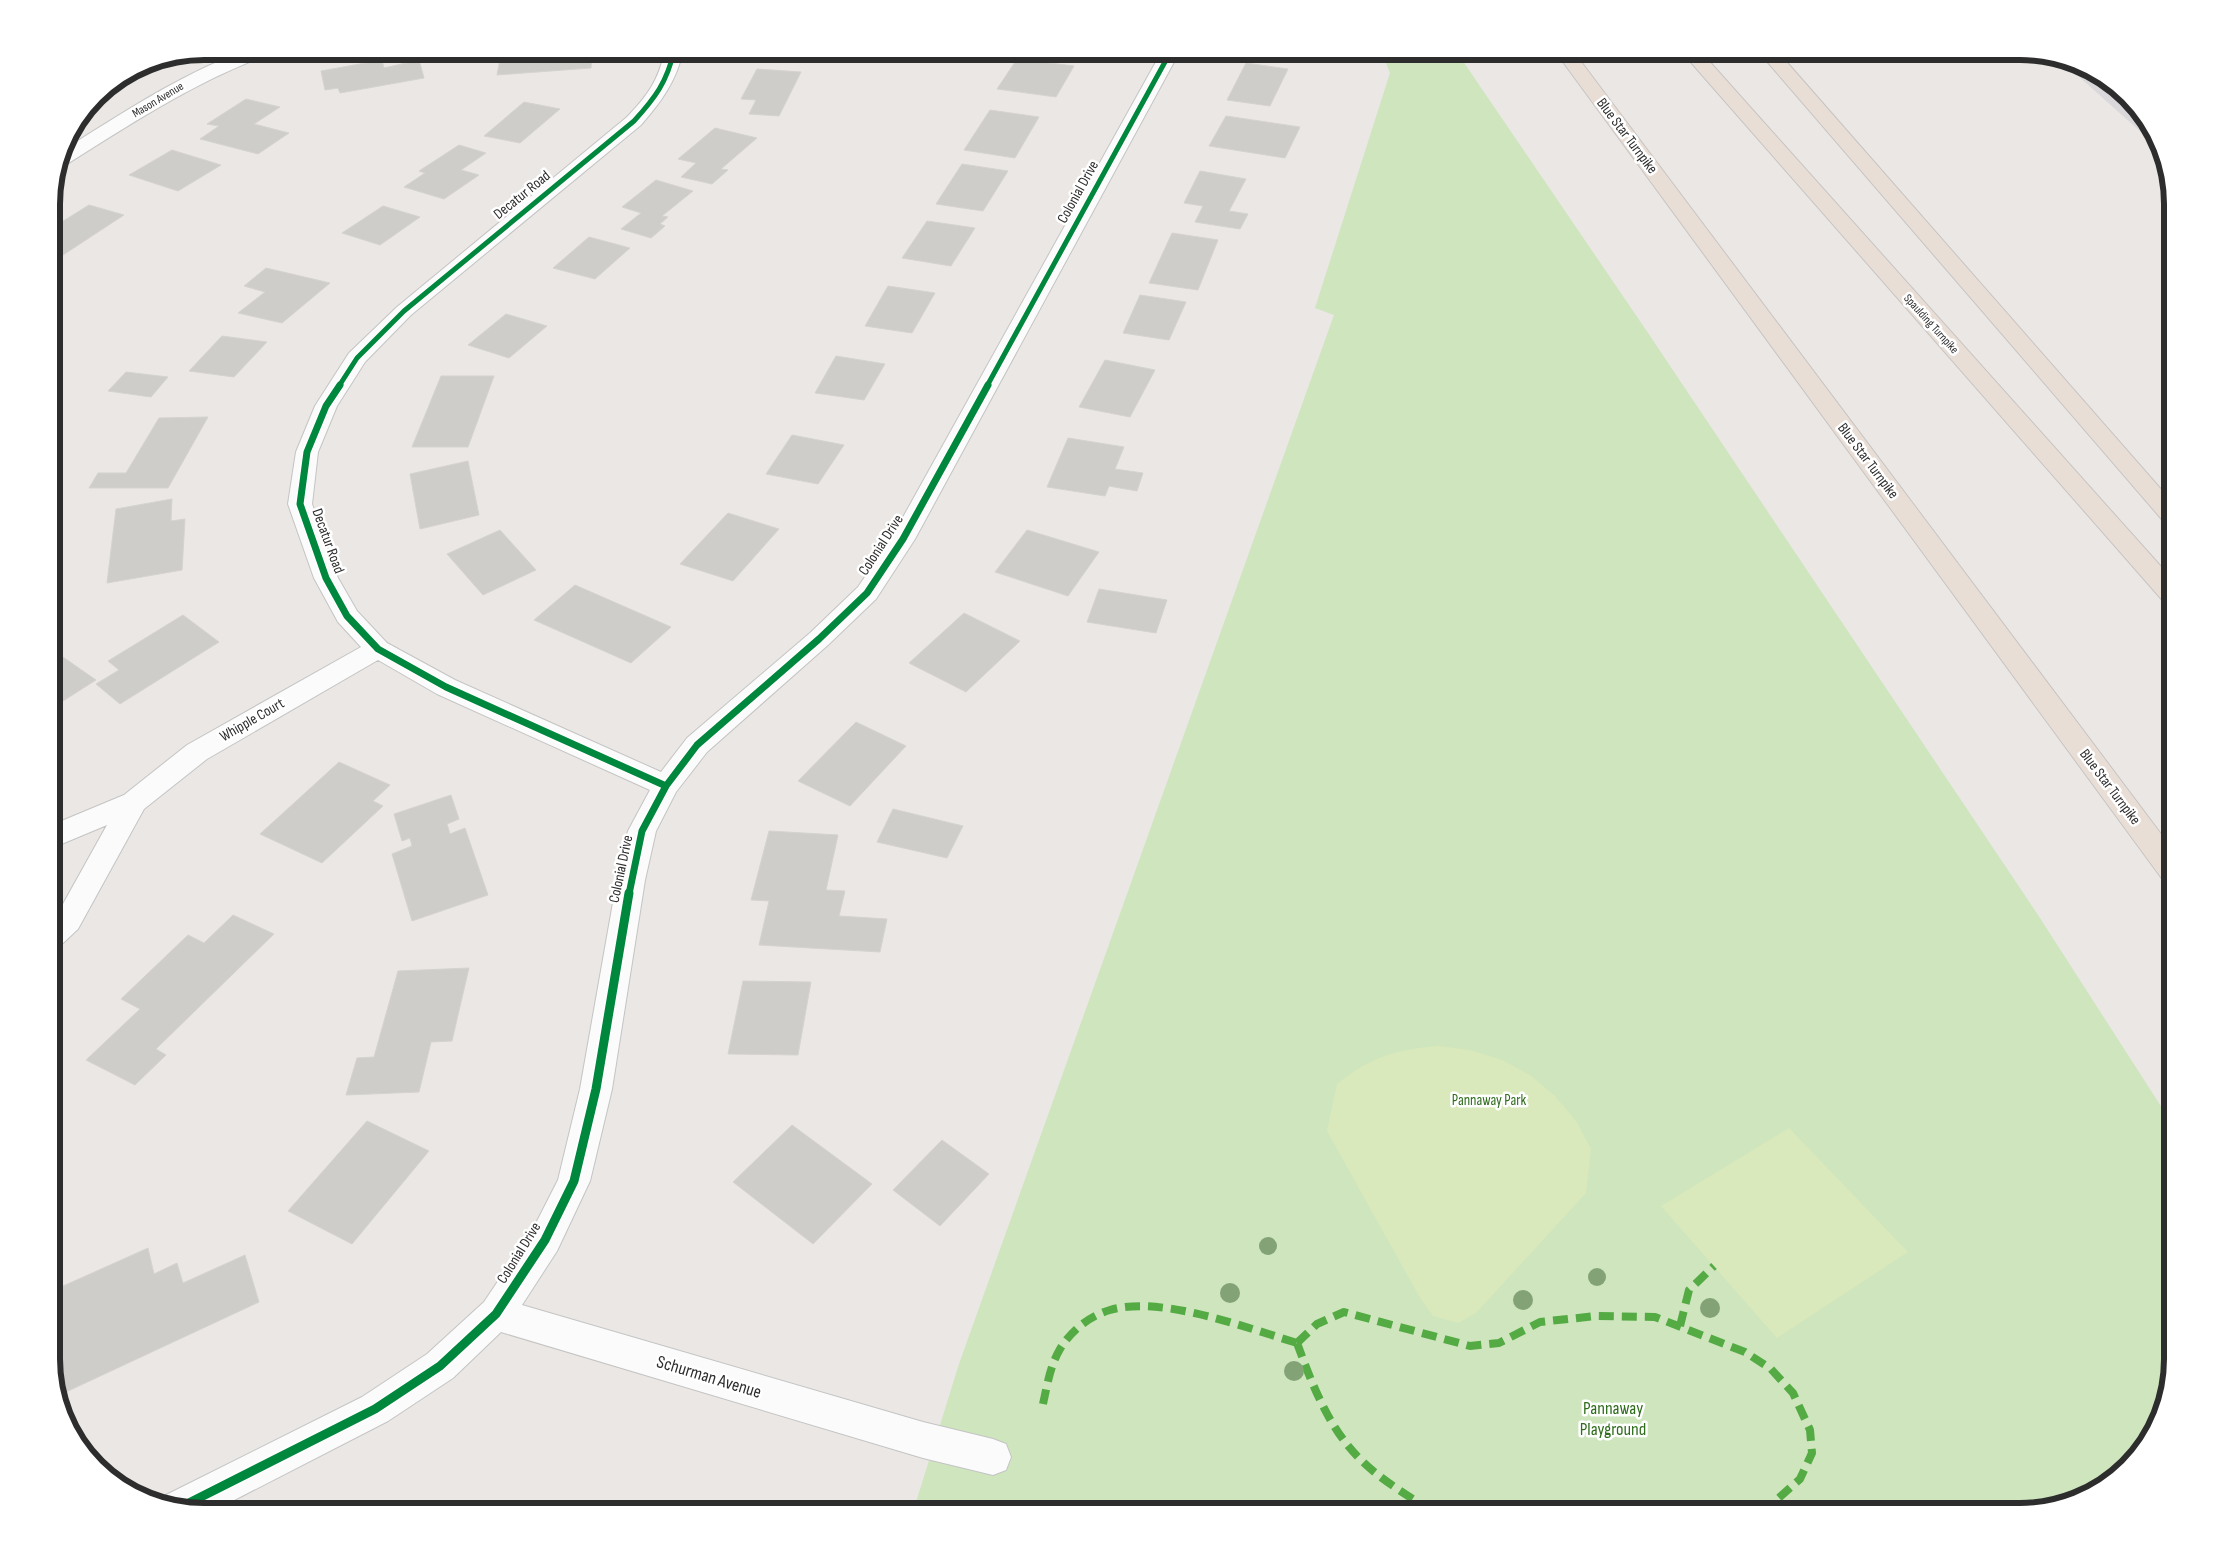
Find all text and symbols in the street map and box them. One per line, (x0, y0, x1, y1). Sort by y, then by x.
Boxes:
street label: Mason Avenue (130, 79, 187, 121)
street label: Blue Star Turnpike (1592, 94, 1662, 178)
street label: Colonial Drive (1053, 157, 1103, 227)
street label: Decatur Road (490, 166, 554, 224)
street label: Spaulding Turnpike (1900, 291, 1962, 357)
street label: Blue Star Turnpike (1833, 419, 1903, 503)
street label: Decatur Road (308, 506, 348, 576)
street label: Colonial Drive (854, 511, 908, 579)
street label: Whipple Court (216, 694, 288, 746)
street label: Blue Star Turnpike (2075, 745, 2145, 829)
street label: Colonial Drive (605, 833, 637, 905)
park label: Pannaway Park (1452, 1091, 1526, 1110)
street label: Colonial Drive (493, 1219, 545, 1287)
street label: Schurman Avenue (654, 1351, 764, 1403)
park label: Pannaway Playground (1580, 1398, 1646, 1440)

